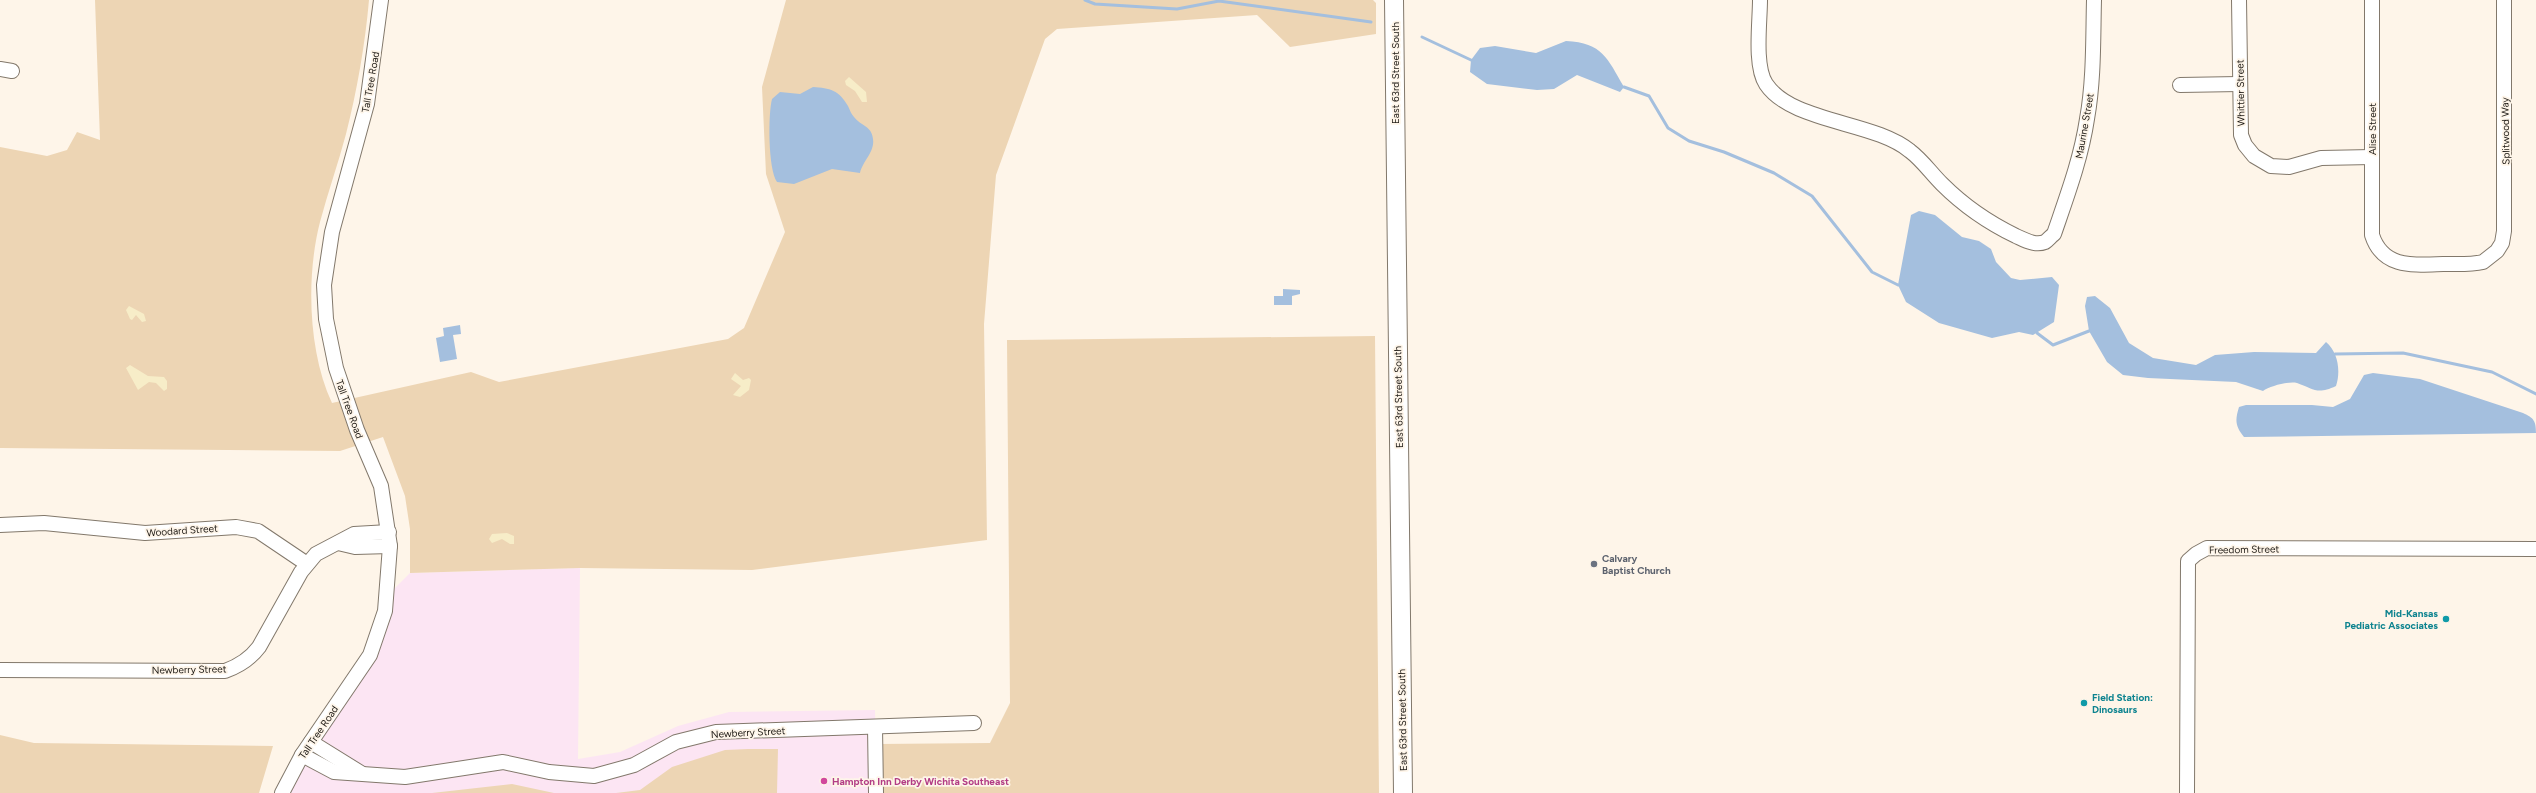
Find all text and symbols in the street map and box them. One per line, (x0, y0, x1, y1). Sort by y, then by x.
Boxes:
street label: East 63rd Street South (1389, 22, 1402, 124)
street label: Tall Tree Road (359, 50, 382, 114)
street label: Whittier Street (2233, 59, 2248, 126)
street label: Maurine Street (2072, 92, 2097, 160)
street label: Splitwood Way (2498, 96, 2513, 165)
street label: Alise Street (2366, 103, 2379, 155)
street label: East 63rd Street South (1391, 345, 1406, 448)
street label: Tall Tree Road (333, 378, 366, 441)
street label: Woodard Street (146, 522, 218, 539)
street label: Freedom Street (2209, 542, 2279, 557)
place label: Calvary Baptist Church (1602, 552, 1671, 577)
marker: Calvary Baptist Church (1589, 559, 1599, 569)
place label: Mid-Kansas Pediatric Associates (2345, 607, 2438, 632)
marker: Mid-Kansas Pediatric Associates (2441, 614, 2451, 624)
street label: Newberry Street (152, 662, 227, 677)
street label: East 63rd Street South (1395, 668, 1410, 771)
place label: Field Station: Dinosaurs (2092, 691, 2153, 716)
marker: Field Station: Dinosaurs (2079, 698, 2089, 708)
street label: Tall Tree Road (296, 703, 341, 761)
street label: Newberry Street (710, 724, 786, 741)
place label: Hampton Inn Derby Wichita Southeast (832, 775, 1009, 788)
marker: Hampton Inn Derby Wichita Southeast (819, 776, 829, 786)

